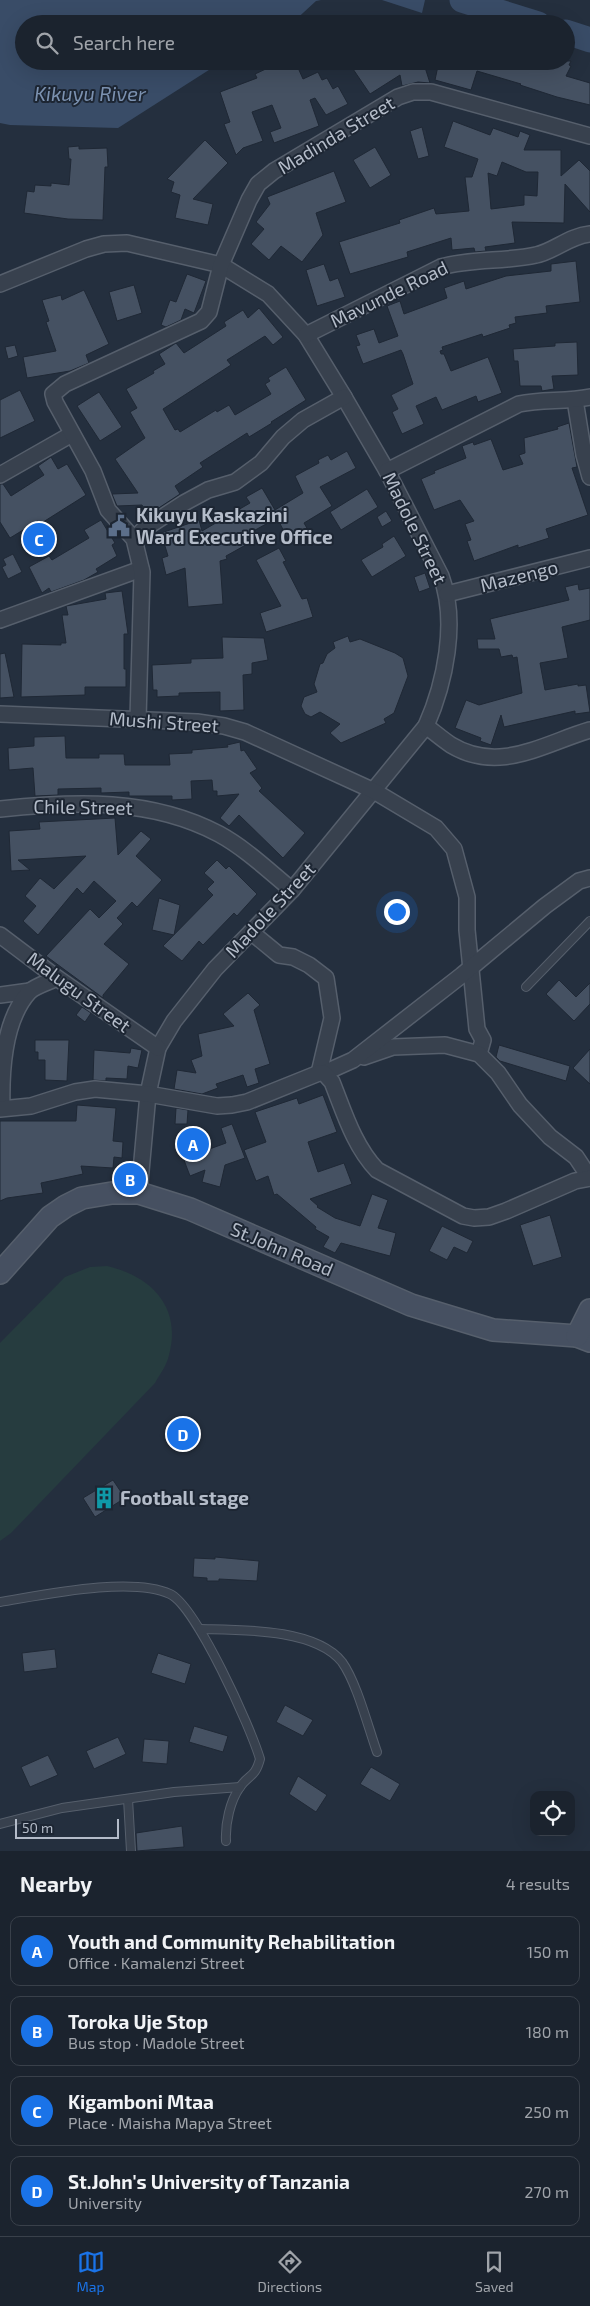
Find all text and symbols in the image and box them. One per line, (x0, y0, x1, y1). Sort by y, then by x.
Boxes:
search box (15, 15, 575, 70)
icon: search (33, 29, 61, 57)
text: Search here (73, 31, 175, 54)
water label: Kikuyu River (34, 81, 147, 106)
street label: Madinda Street (273, 91, 398, 178)
street label: Mavunde Road (326, 255, 451, 332)
street label: Madole Street (378, 468, 452, 588)
place label: Kikuyu Kaskazini Ward Executive Office (136, 503, 333, 548)
public building icon: Kikuyu Kaskazini Ward Executive Office (106, 513, 132, 539)
pin: C (23, 520, 55, 558)
street label: Mazengo (478, 555, 560, 596)
street label: Mushi Street (108, 706, 220, 737)
street label: Chile Street (33, 794, 133, 819)
street label: Madole Street (220, 857, 320, 962)
your location (384, 899, 410, 925)
street label: Malugu Street (23, 946, 135, 1037)
pin: A (177, 1125, 209, 1163)
pin: B (114, 1160, 146, 1198)
street label: St.John Road (227, 1217, 337, 1281)
pin: D (167, 1415, 199, 1453)
building icon: Football stage (91, 1485, 117, 1511)
place label: Football stage (120, 1486, 249, 1509)
map controls (530, 1791, 575, 1836)
button: locate (530, 1791, 575, 1836)
scale bar (15, 1816, 119, 1839)
text: 50 m (22, 1819, 53, 1836)
text: Nearby (20, 1871, 92, 1896)
text: 4 results (506, 1874, 570, 1893)
text: Youth and Community Rehabilitation (68, 1930, 395, 1953)
text: A (32, 1942, 42, 1961)
text: 150 m (527, 1942, 569, 1961)
text: Office · Kamalenzi Street (68, 1953, 245, 1972)
text: Toroka Uje Stop (68, 2010, 208, 2033)
text: B (32, 2022, 42, 2041)
text: 180 m (526, 2022, 569, 2041)
text: Bus stop · Madole Street (68, 2033, 245, 2052)
text: Kigamboni Mtaa (68, 2090, 214, 2113)
text: C (32, 2102, 42, 2121)
text: 250 m (524, 2102, 569, 2121)
text: Place · Maisha Mapya Street (68, 2113, 272, 2132)
text: St.John's University of Tanzania (68, 2170, 350, 2193)
text: D (32, 2182, 42, 2201)
text: 270 m (525, 2182, 569, 2201)
text: University (68, 2193, 142, 2212)
tab: Map (76, 2248, 105, 2295)
tab: Directions (258, 2248, 322, 2295)
tab: Saved (475, 2248, 514, 2295)

